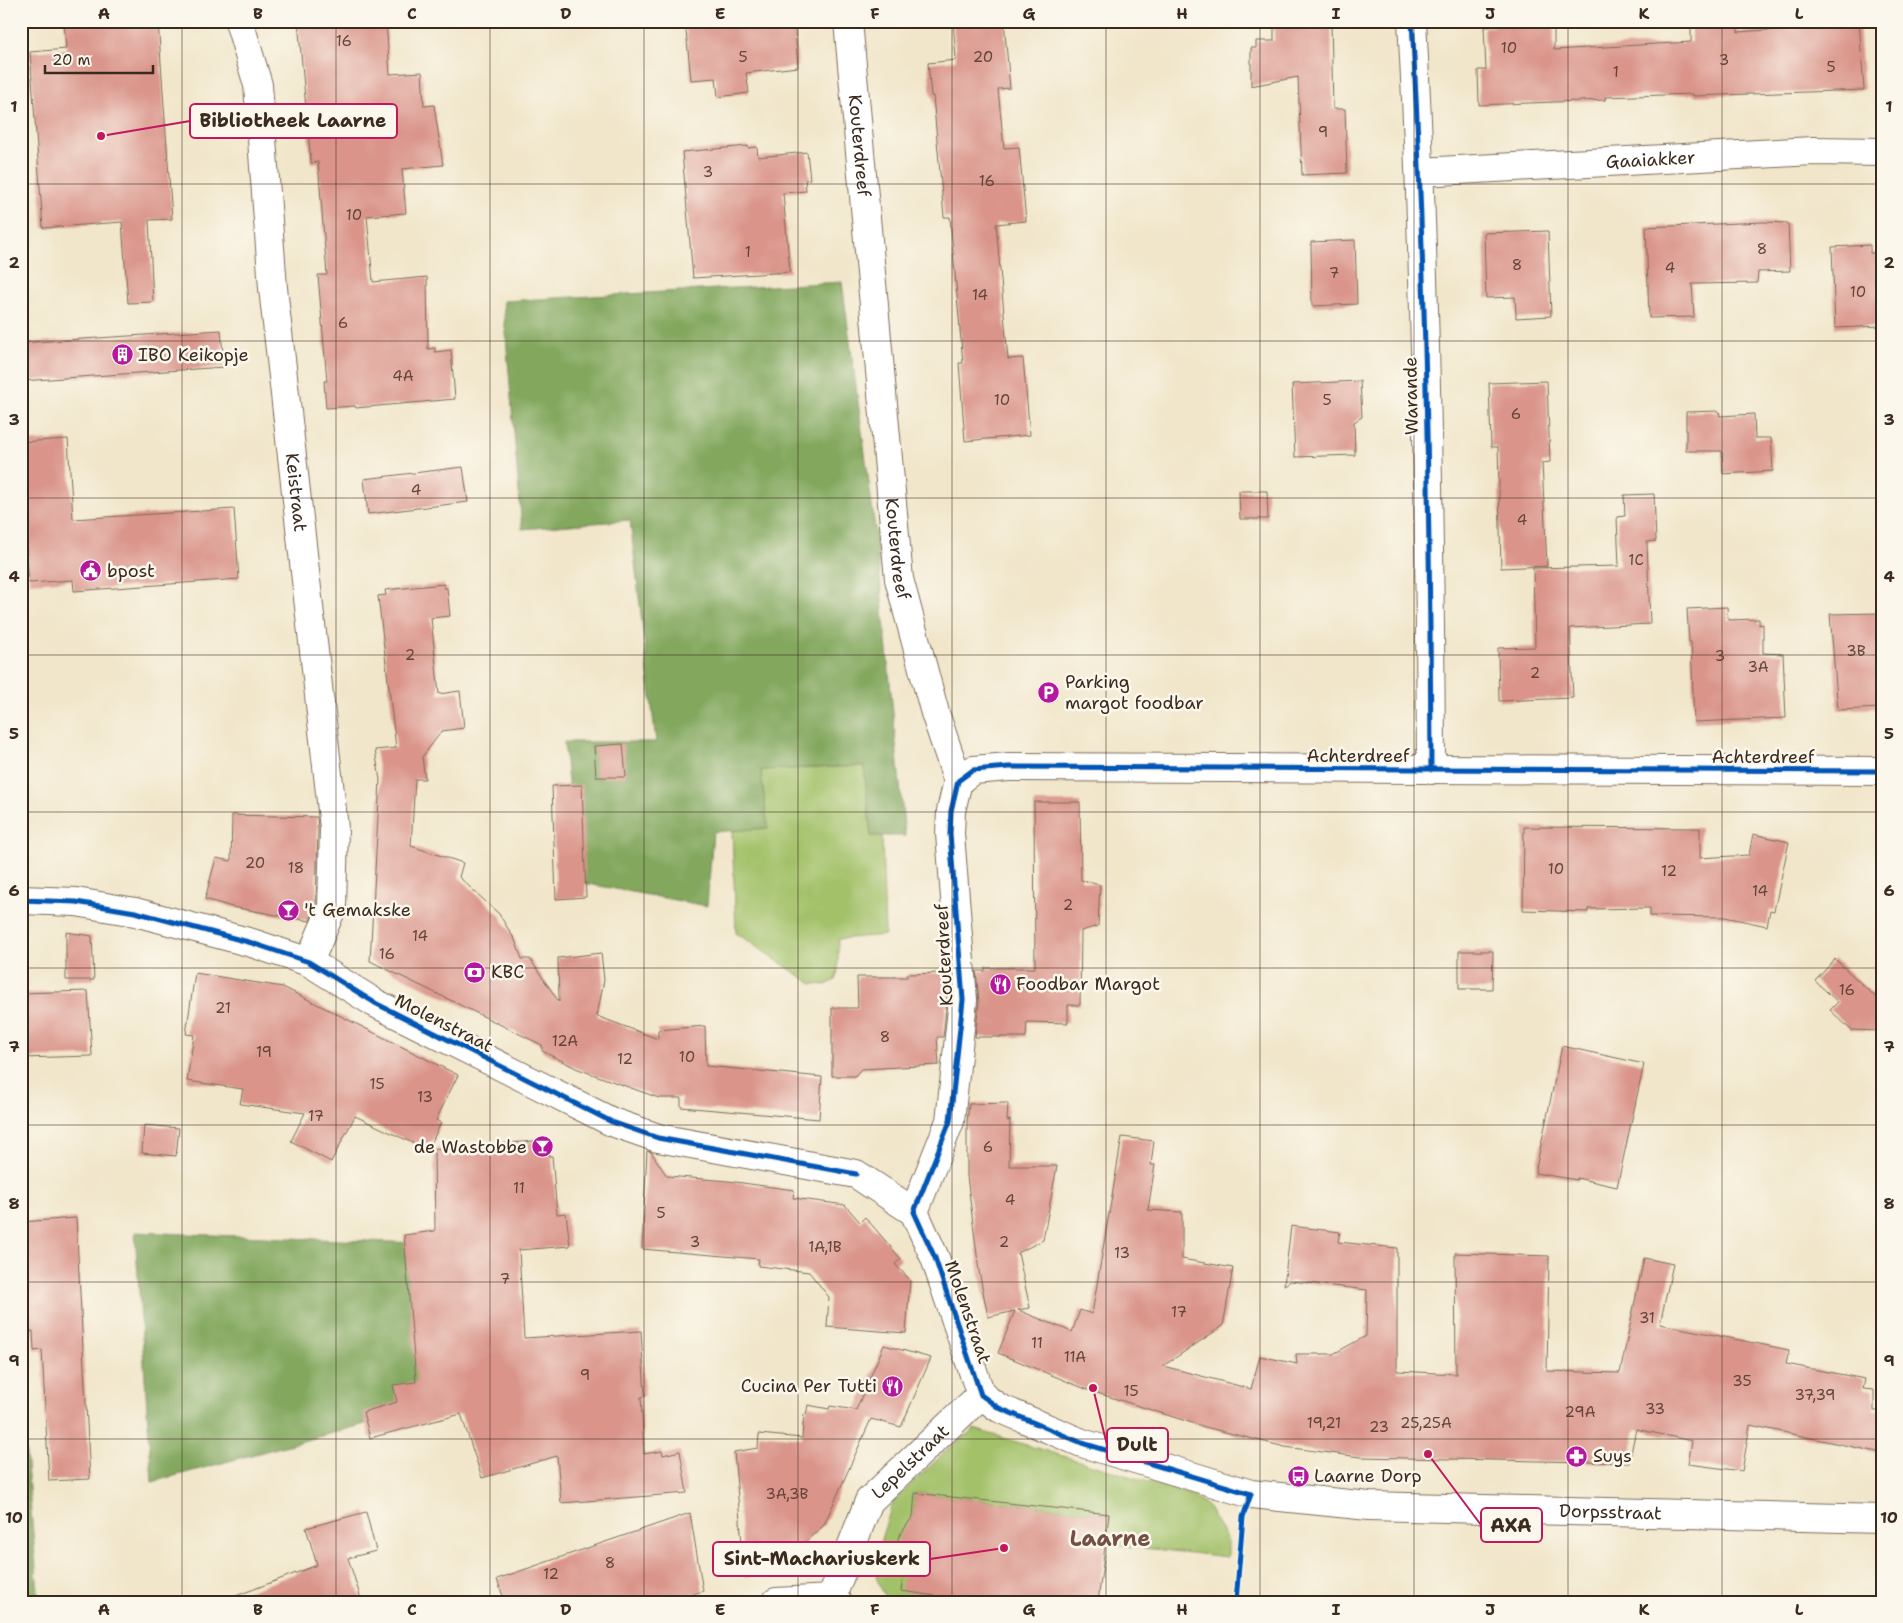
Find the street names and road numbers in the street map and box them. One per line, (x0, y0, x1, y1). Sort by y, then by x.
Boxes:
street label: Kouterdreef (843, 93, 876, 198)
street label: Gaaiakker (1605, 145, 1696, 174)
street label: Warande (1398, 357, 1424, 435)
street label: Keistraat (280, 452, 312, 533)
street label: Kouterdreef (880, 497, 916, 603)
street label: Achterdreef (1306, 744, 1410, 768)
street label: Achterdreef (1711, 745, 1815, 769)
street label: Kouterdreef (929, 903, 959, 1007)
street label: Molenstraat (391, 988, 498, 1058)
street label: Molenstraat (939, 1257, 997, 1367)
street label: Lepelstraat (866, 1419, 955, 1505)
street label: Dorpsstraat (1559, 1499, 1662, 1525)

